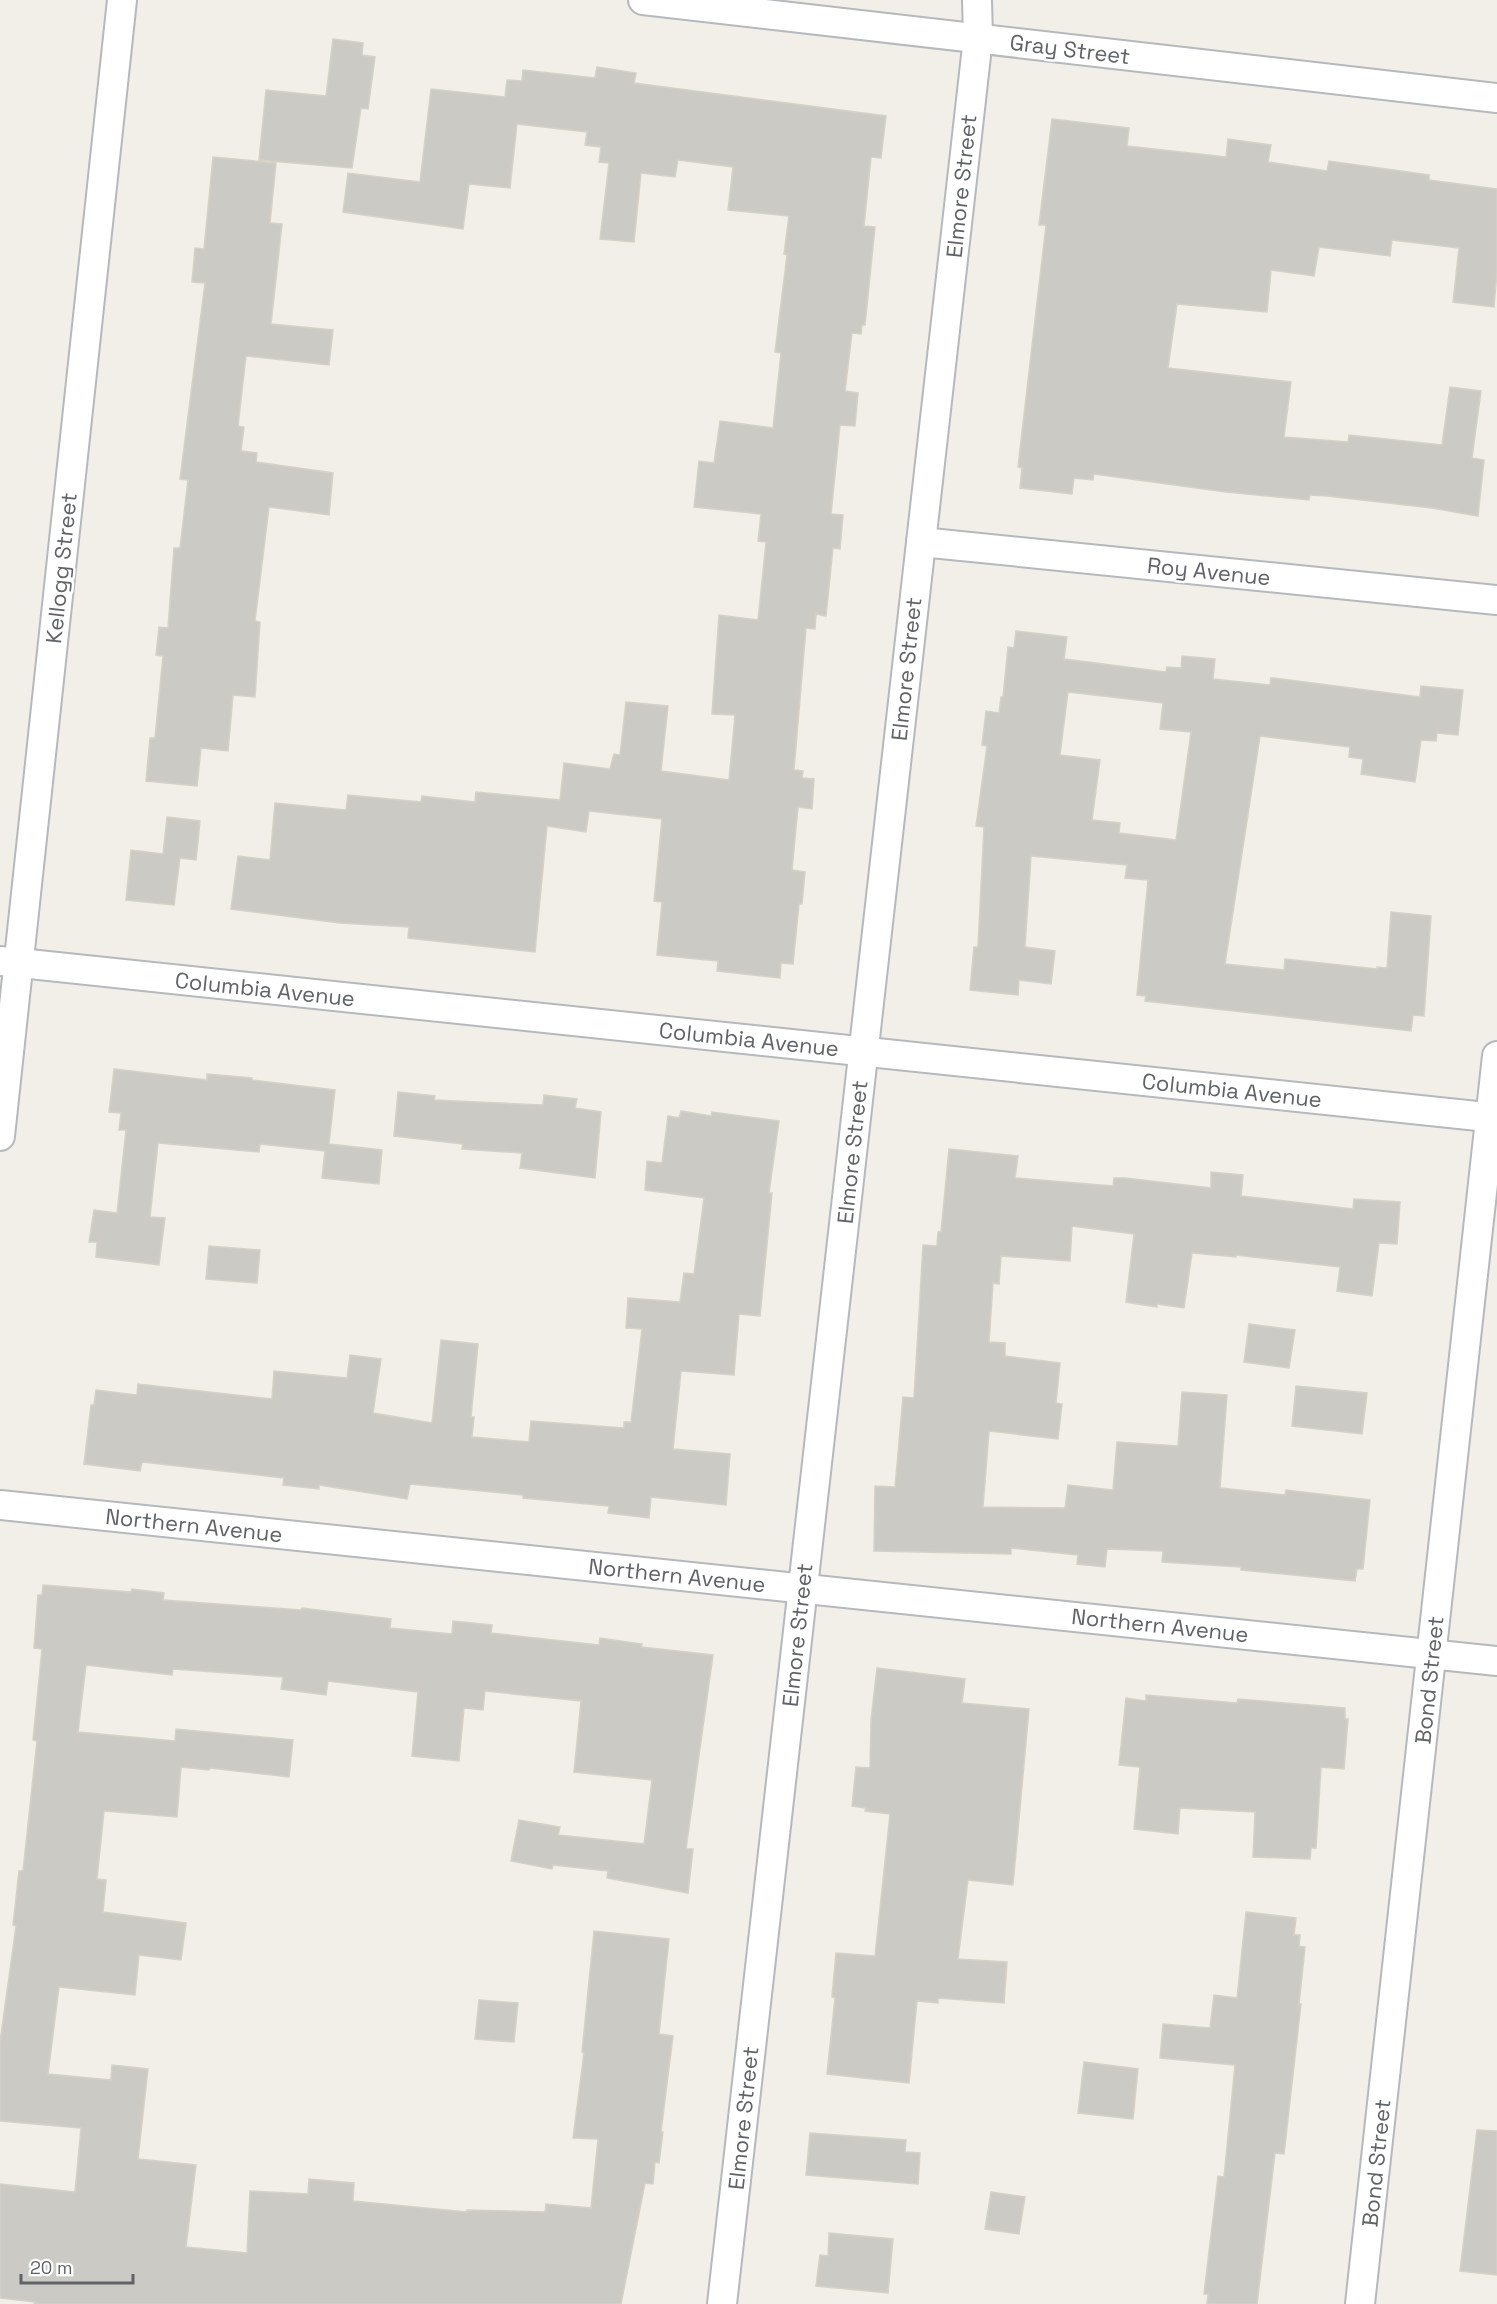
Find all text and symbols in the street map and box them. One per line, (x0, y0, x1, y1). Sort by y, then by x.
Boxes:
street label: Gray Street (1008, 28, 1132, 70)
street label: Elmore Street (940, 113, 982, 259)
street label: Kellogg Street (39, 491, 83, 645)
street label: Roy Avenue (1146, 551, 1272, 591)
street label: Elmore Street (885, 596, 927, 742)
street label: Columbia Avenue (174, 966, 356, 1012)
street label: Columbia Avenue (658, 1016, 840, 1062)
street label: Columbia Avenue (1141, 1067, 1323, 1113)
street label: Elmore Street (831, 1079, 873, 1225)
street label: Northern Avenue (104, 1502, 284, 1548)
street label: Northern Avenue (587, 1552, 767, 1598)
street label: Elmore Street (776, 1562, 818, 1708)
street label: Northern Avenue (1070, 1602, 1250, 1648)
street label: Bond Street (1408, 1615, 1450, 1745)
street label: Elmore Street (722, 2045, 764, 2191)
street label: Bond Street (1355, 2098, 1397, 2228)
scale bar (21, 2247, 134, 2285)
text: 20 m (30, 2256, 73, 2279)

